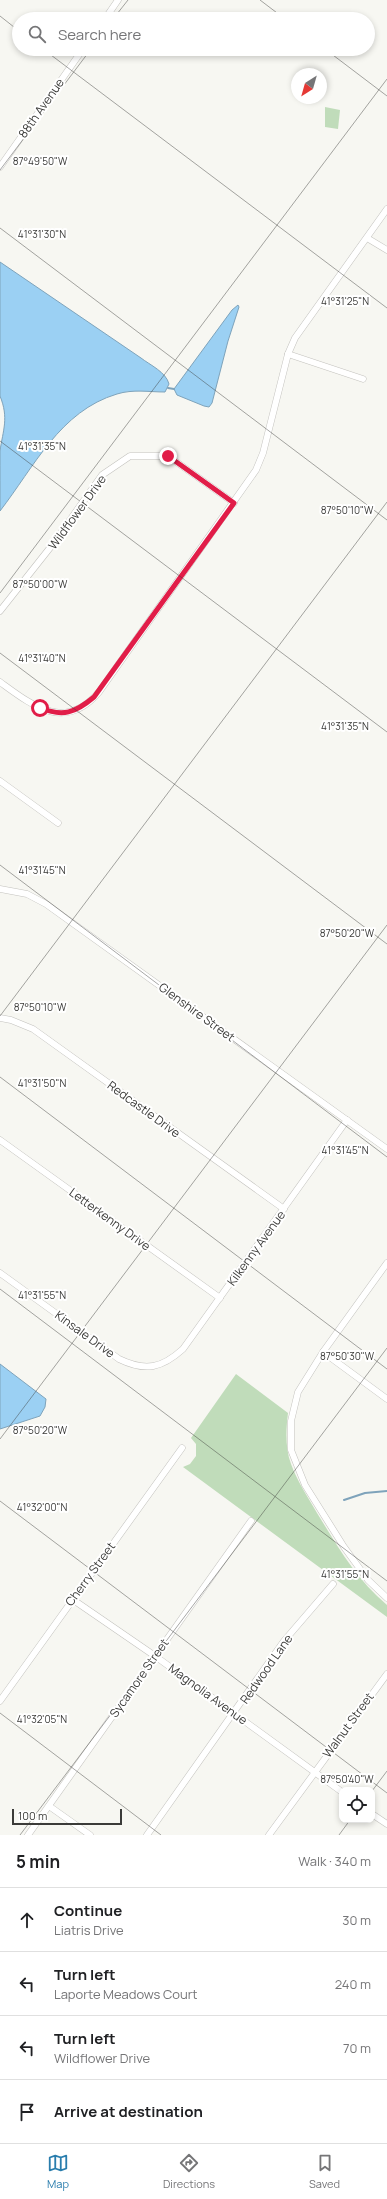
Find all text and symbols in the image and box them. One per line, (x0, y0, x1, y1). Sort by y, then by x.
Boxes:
search box (12, 12, 375, 56)
icon: search (26, 23, 48, 45)
text: Search here (58, 24, 141, 45)
north arrow (291, 68, 327, 104)
street label: 88th Avenue (14, 75, 68, 141)
text: 87°49'50"W (13, 154, 68, 168)
text: 41°31'30"N (18, 227, 66, 241)
text: 41°31'25"N (321, 294, 369, 308)
text: 41°31'35"N (18, 439, 66, 453)
route end (159, 447, 177, 465)
street label: Wildflower Drive (44, 471, 110, 553)
text: 87°50'10"W (321, 503, 374, 517)
text: 87°50'00"W (13, 577, 68, 591)
text: 41°31'40"N (18, 651, 66, 665)
route start (31, 699, 49, 717)
text: 41°31'35"N (321, 719, 369, 733)
text: 41°31'45"N (18, 863, 66, 877)
text: 87°50'20"W (320, 926, 375, 940)
street label: Glenshire Street (155, 979, 239, 1046)
text: 87°50'10"W (14, 1000, 67, 1014)
text: 41°31'50"N (18, 1076, 66, 1090)
street label: Redcastle Drive (104, 1077, 184, 1141)
text: 41°31'45"N (321, 1143, 369, 1157)
street label: Letterkenny Drive (66, 1184, 154, 1254)
street label: Kilkenny Avenue (223, 1207, 289, 1289)
text: 41°31'55"N (18, 1288, 66, 1302)
street label: Kinsale Drive (52, 1306, 118, 1362)
text: 87°50'30"W (320, 1349, 375, 1363)
text: 87°50'20"W (13, 1423, 68, 1437)
text: 41°32'00"N (17, 1500, 67, 1514)
street label: Cherry Street (61, 1538, 119, 1609)
text: 41°31'55"N (321, 1567, 369, 1581)
street label: Redwood Lane (236, 1631, 296, 1707)
street label: Sycamore Street (105, 1635, 173, 1721)
street label: Magnolia Avenue (165, 1660, 251, 1728)
street label: Walnut Street (319, 1689, 378, 1761)
text: 41°32'05"N (17, 1712, 67, 1726)
text: 87°50'40"W (320, 1772, 374, 1786)
map controls (339, 1787, 375, 1823)
button: locate (339, 1787, 375, 1823)
scale bar (12, 1807, 122, 1826)
text: 100 m (18, 1808, 47, 1823)
text: 5 min (16, 1850, 60, 1873)
text: Walk · 340 m (298, 1852, 371, 1870)
text: Continue (54, 1900, 122, 1921)
icon: ahead (16, 1909, 38, 1931)
text: 30 m (342, 1911, 371, 1929)
text: Liatris Drive (54, 1921, 124, 1939)
text: Turn left (54, 1964, 116, 1985)
icon: left (16, 1973, 38, 1995)
text: 240 m (335, 1975, 371, 1993)
text: Laporte Meadows Court (54, 1985, 198, 2003)
text: Turn left (54, 2028, 116, 2049)
icon: left (16, 2037, 38, 2059)
text: 70 m (343, 2039, 371, 2057)
text: Wildflower Drive (54, 2049, 150, 2067)
icon: arrive (16, 2101, 38, 2123)
text: Arrive at destination (54, 2101, 203, 2122)
tab: Map (47, 2152, 69, 2191)
tab: Directions (163, 2152, 215, 2191)
tab: Saved (309, 2152, 340, 2191)

